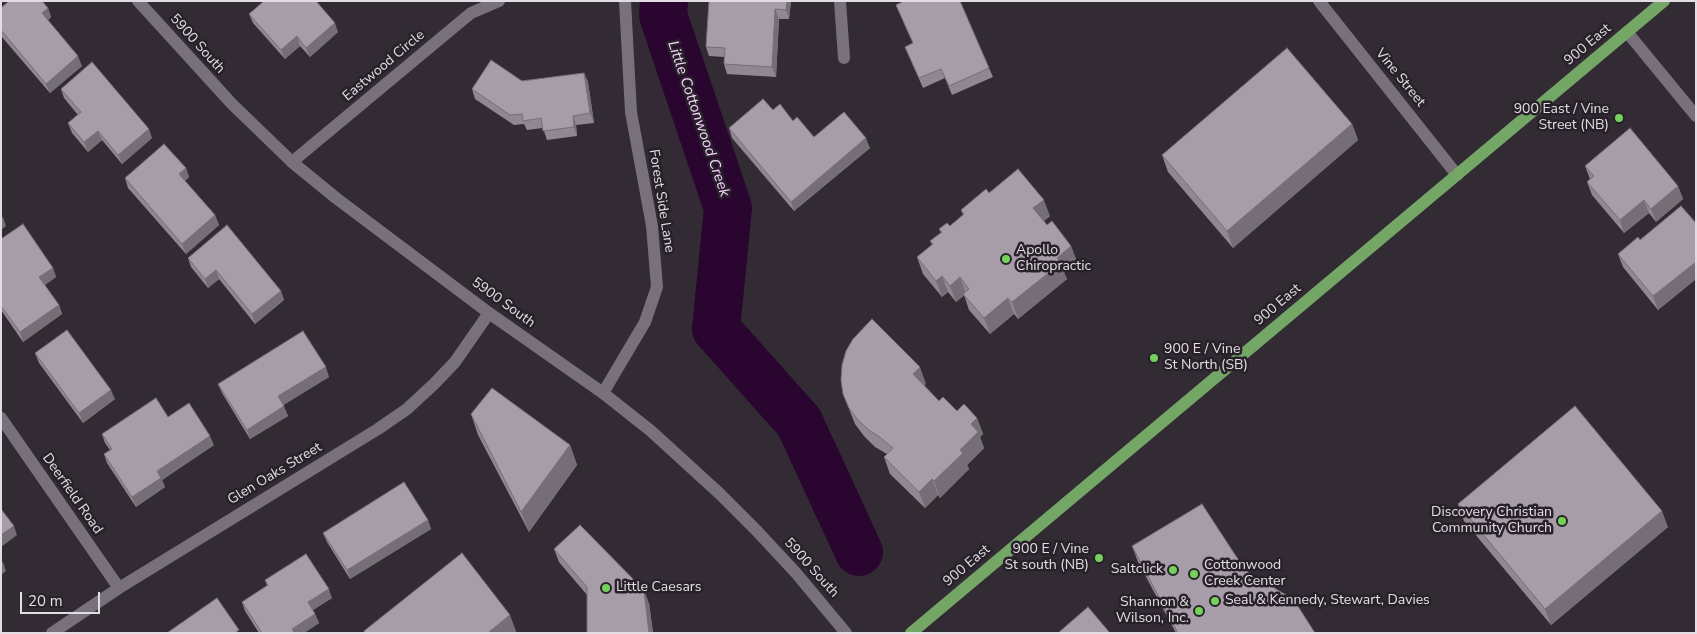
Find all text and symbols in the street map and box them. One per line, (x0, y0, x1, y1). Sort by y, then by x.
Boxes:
street label: 5900 South (166, 11, 228, 77)
street label: 900 East (1561, 21, 1615, 69)
street label: Eastwood Circle (340, 27, 428, 105)
water label: Little Cottonwood Creek (663, 39, 733, 199)
street label: Vine Street (1371, 45, 1429, 111)
place label: 900 East / Vine Street (NB) (1514, 102, 1609, 134)
marker: 900 East / Vine Street (NB) (1613, 112, 1625, 124)
street label: Forest Side Lane (645, 148, 677, 254)
place label: Apollo Chiropractic (1016, 243, 1091, 276)
marker: Apollo Chiropractic (1000, 253, 1012, 265)
street label: 5900 South (468, 274, 538, 332)
street label: 900 East (1251, 281, 1305, 329)
place label: 900 E / Vine St North (SB) (1164, 342, 1248, 374)
marker: 900 E / Vine St North (SB) (1148, 352, 1160, 364)
street label: Glen Oaks Street (225, 439, 325, 509)
street label: Deerfield Road (38, 451, 106, 537)
place label: Discovery Christian Community Church (1431, 505, 1552, 538)
marker: Discovery Christian Community Church (1556, 515, 1568, 527)
street label: 5900 South (780, 535, 842, 601)
street label: 900 East (940, 542, 994, 590)
place label: 900 E / Vine St south (NB) (1004, 542, 1089, 574)
marker: 900 E / Vine St south (NB) (1093, 552, 1105, 564)
place label: Cottonwood Creek Center (1204, 558, 1285, 590)
place label: Saltclick (1111, 562, 1163, 578)
marker: Saltclick (1167, 564, 1179, 576)
marker: Cottonwood Creek Center (1188, 568, 1200, 580)
place label: Little Caesars (616, 580, 701, 596)
scale bar (22, 582, 102, 614)
marker: Little Caesars (600, 582, 612, 594)
text: 20 m (28, 591, 63, 611)
place label: Seal & Kennedy, Stewart, Davies (1225, 593, 1430, 609)
place label: Shannon & Wilson, Inc. (1116, 595, 1189, 628)
marker: Seal & Kennedy, Stewart, Davies (1209, 595, 1221, 607)
marker: Shannon & Wilson, Inc. (1193, 605, 1205, 617)

